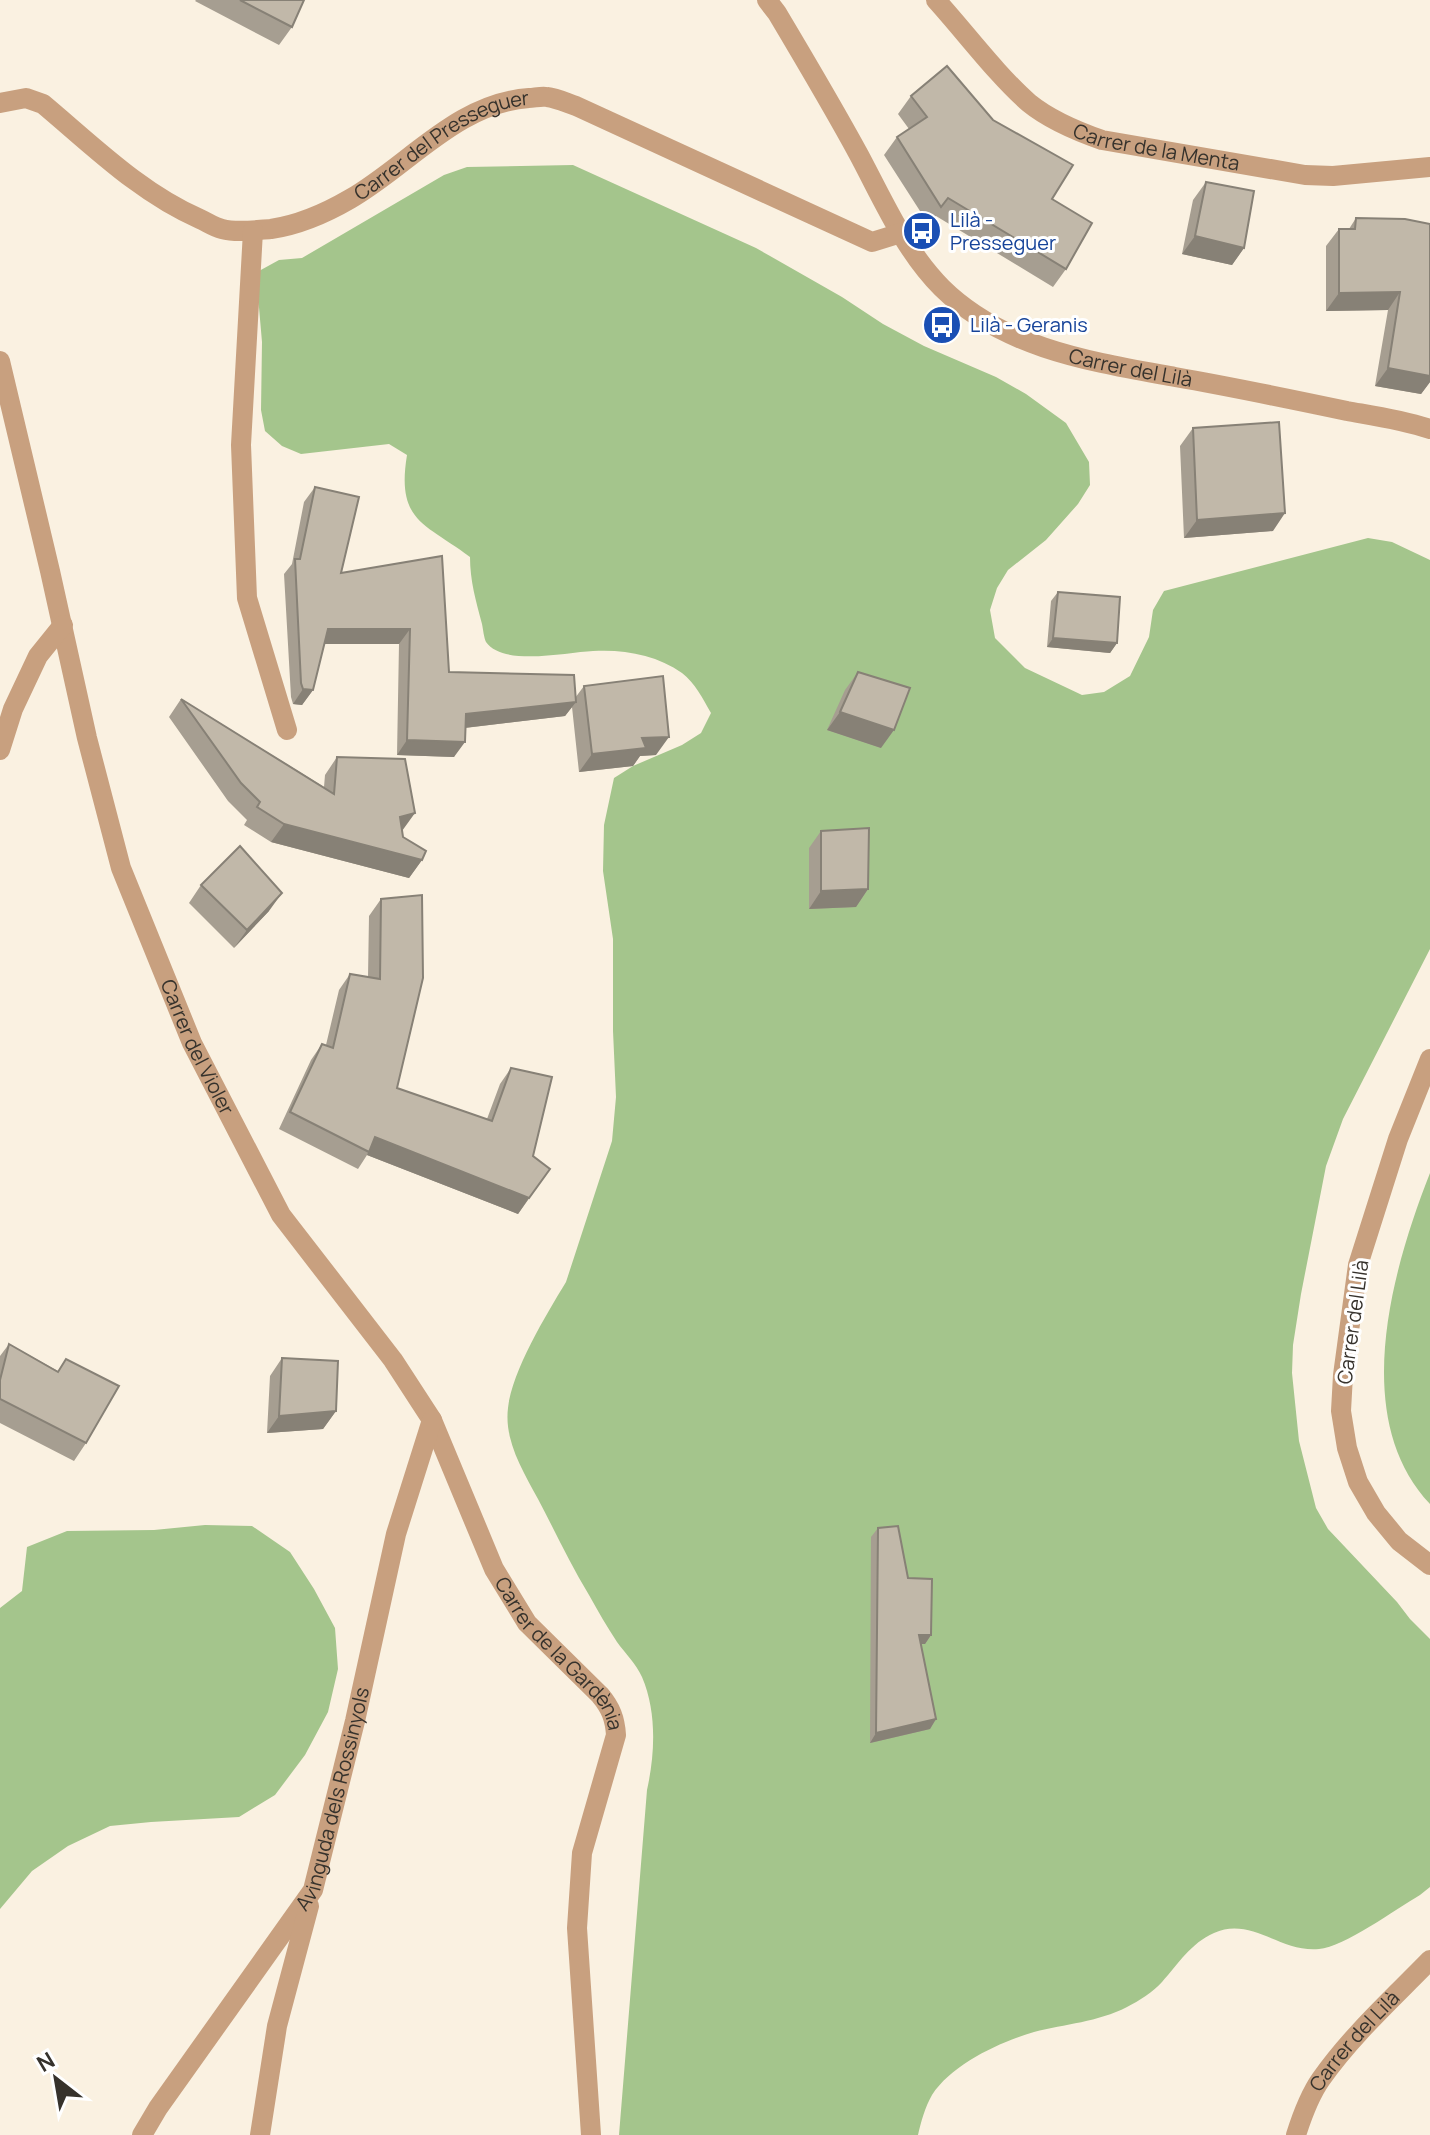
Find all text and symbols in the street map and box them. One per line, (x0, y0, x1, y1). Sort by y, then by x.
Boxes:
street label: Carrer del Presseguer (349, 84, 530, 206)
street label: Carrer de la Menta (1069, 116, 1242, 177)
place label: Lilà - Presseguer (950, 206, 1056, 256)
bus stop icon: Lilà - Presseguer (901, 210, 943, 252)
bus stop icon: Lilà - Geranis (921, 304, 963, 346)
place label: Lilà - Geranis (970, 311, 1088, 338)
street label: Carrer del Lilà (1066, 342, 1195, 393)
street label: Carrer del Violer (155, 975, 241, 1119)
street label: Carrer del Lilà (1330, 1258, 1375, 1386)
street label: Carrer de la Gardènia (489, 1571, 630, 1732)
street label: Avinguda dels Rossinyols (289, 1684, 375, 1916)
street label: Carrer del Lilà (1302, 1984, 1405, 2096)
north arrow (16, 2039, 96, 2119)
text: N (31, 2045, 60, 2079)

